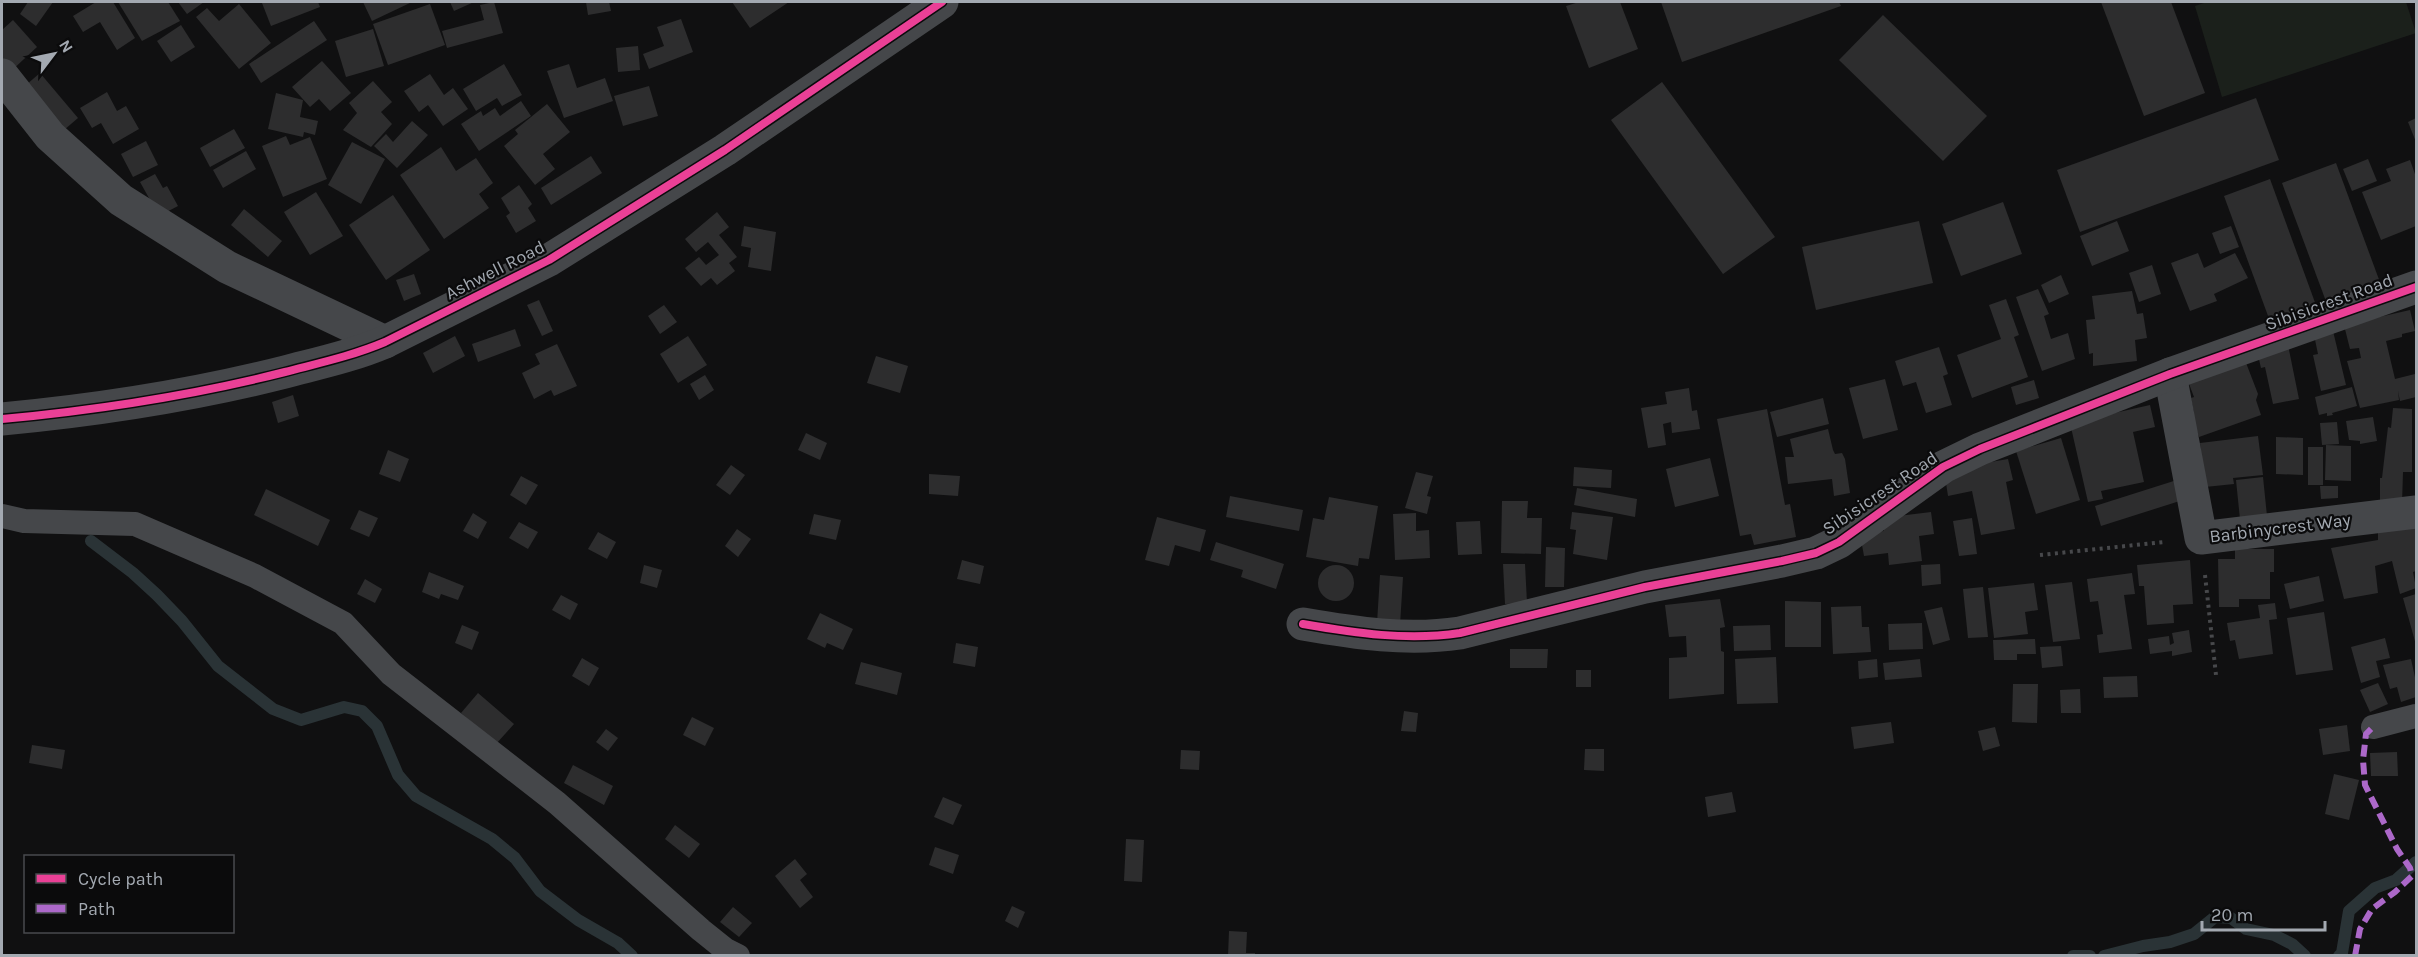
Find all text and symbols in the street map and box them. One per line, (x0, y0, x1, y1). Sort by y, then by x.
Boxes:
north arrow (24, 24, 84, 84)
text: N (55, 36, 77, 56)
street label: Ashwell Road (442, 236, 548, 304)
street label: Sibisicrest Road (2262, 269, 2396, 335)
street label: Sibisicrest Road (1818, 446, 1942, 540)
street label: Barbinycrest Way (2208, 508, 2353, 548)
legend (24, 855, 234, 933)
text: Cycle path (78, 868, 163, 890)
scale bar (2202, 894, 2325, 932)
text: Path (78, 898, 116, 920)
text: 20 m (2211, 904, 2253, 926)

